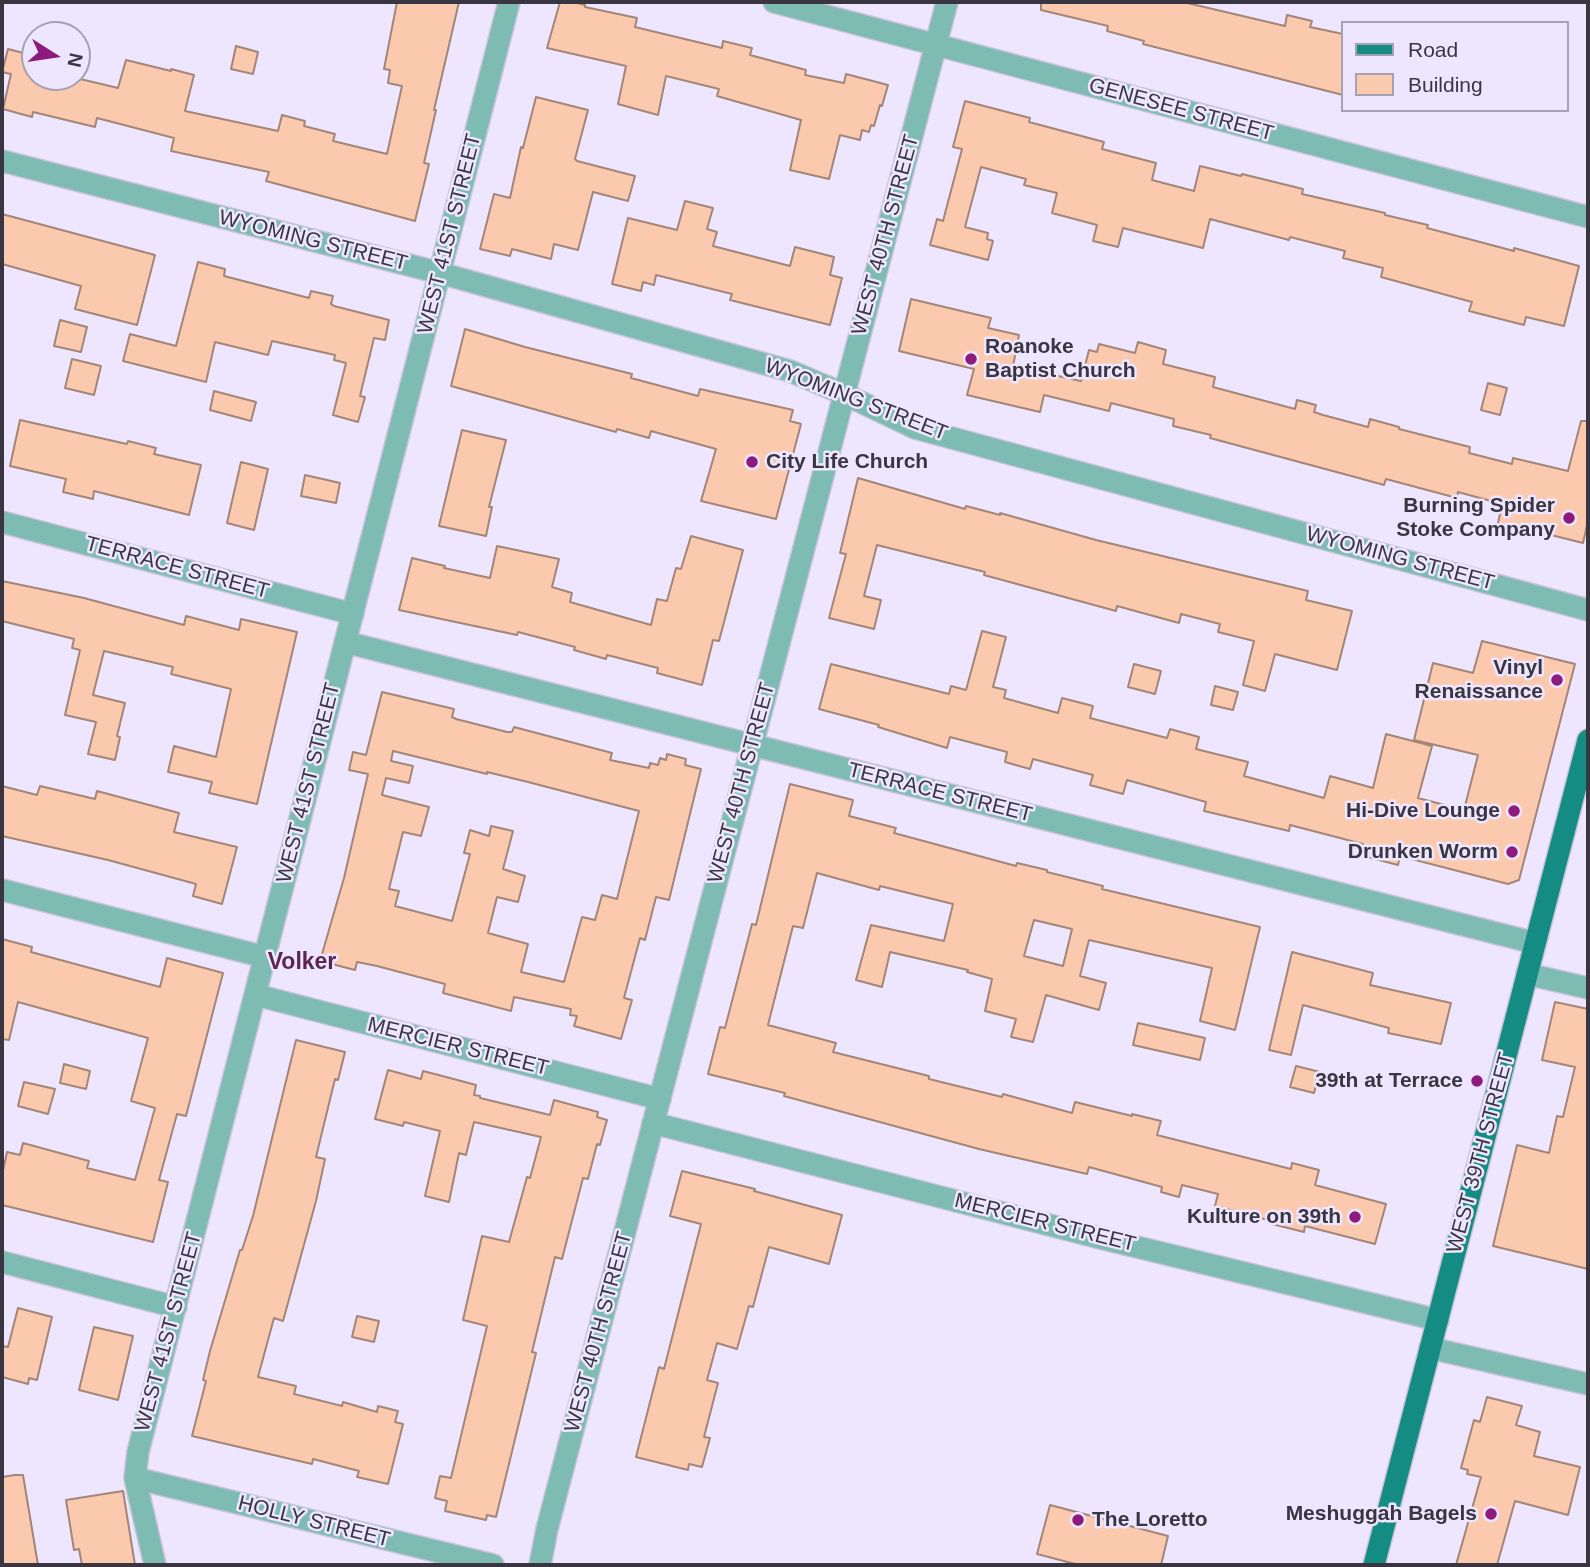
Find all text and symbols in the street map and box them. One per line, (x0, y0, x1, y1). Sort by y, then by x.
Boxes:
north arrow (21, 21, 91, 91)
legend (1342, 21, 1569, 112)
text: Road (1408, 38, 1458, 61)
text: N (63, 51, 87, 69)
street label: GENESEE STREET (1086, 73, 1276, 147)
text: Building (1408, 73, 1483, 96)
street label: WEST 41ST STREET (413, 131, 487, 337)
street label: WEST 40TH STREET (847, 132, 925, 338)
street label: WYOMING STREET (216, 205, 410, 277)
place label: Roanoke Baptist Church (985, 334, 1136, 384)
marker: Roanoke Baptist Church (963, 351, 979, 367)
street label: WYOMING STREET (761, 354, 951, 446)
place label: City Life Church (766, 449, 928, 475)
marker: City Life Church (744, 454, 760, 470)
place label: Burning Spider Stoke Company (1396, 493, 1555, 543)
marker: Burning Spider Stoke Company (1561, 510, 1577, 526)
street label: WYOMING STREET (1303, 522, 1497, 596)
street label: TERRACE STREET (82, 531, 272, 605)
place label: Vinyl Renaissance (1415, 655, 1543, 705)
marker: Vinyl Renaissance (1549, 672, 1565, 688)
street label: WEST 41ST STREET (272, 680, 346, 886)
street label: WEST 40TH STREET (703, 680, 781, 886)
street label: TERRACE STREET (845, 758, 1035, 828)
place label: Hi-Dive Lounge (1346, 798, 1500, 824)
marker: Hi-Dive Lounge (1506, 803, 1522, 819)
place label: Drunken Worm (1348, 839, 1498, 865)
marker: Drunken Worm (1504, 844, 1520, 860)
district label: Volker (268, 949, 336, 977)
street label: MERCIER STREET (365, 1012, 551, 1082)
street label: WEST 39TH STREET (1442, 1050, 1520, 1256)
place label: 39th at Terrace (1315, 1068, 1463, 1094)
marker: 39th at Terrace (1469, 1073, 1485, 1089)
street label: MERCIER STREET (952, 1188, 1138, 1258)
place label: Kulture on 39th (1187, 1204, 1341, 1230)
marker: Kulture on 39th (1347, 1209, 1363, 1225)
street label: WEST 40TH STREET (560, 1229, 638, 1435)
street label: WEST 41ST STREET (130, 1230, 208, 1434)
street label: HOLLY STREET (235, 1491, 393, 1553)
place label: Meshuggah Bagels (1286, 1501, 1477, 1527)
marker: Meshuggah Bagels (1483, 1506, 1499, 1522)
place label: The Loretto (1092, 1507, 1207, 1533)
marker: The Loretto (1070, 1512, 1086, 1528)

